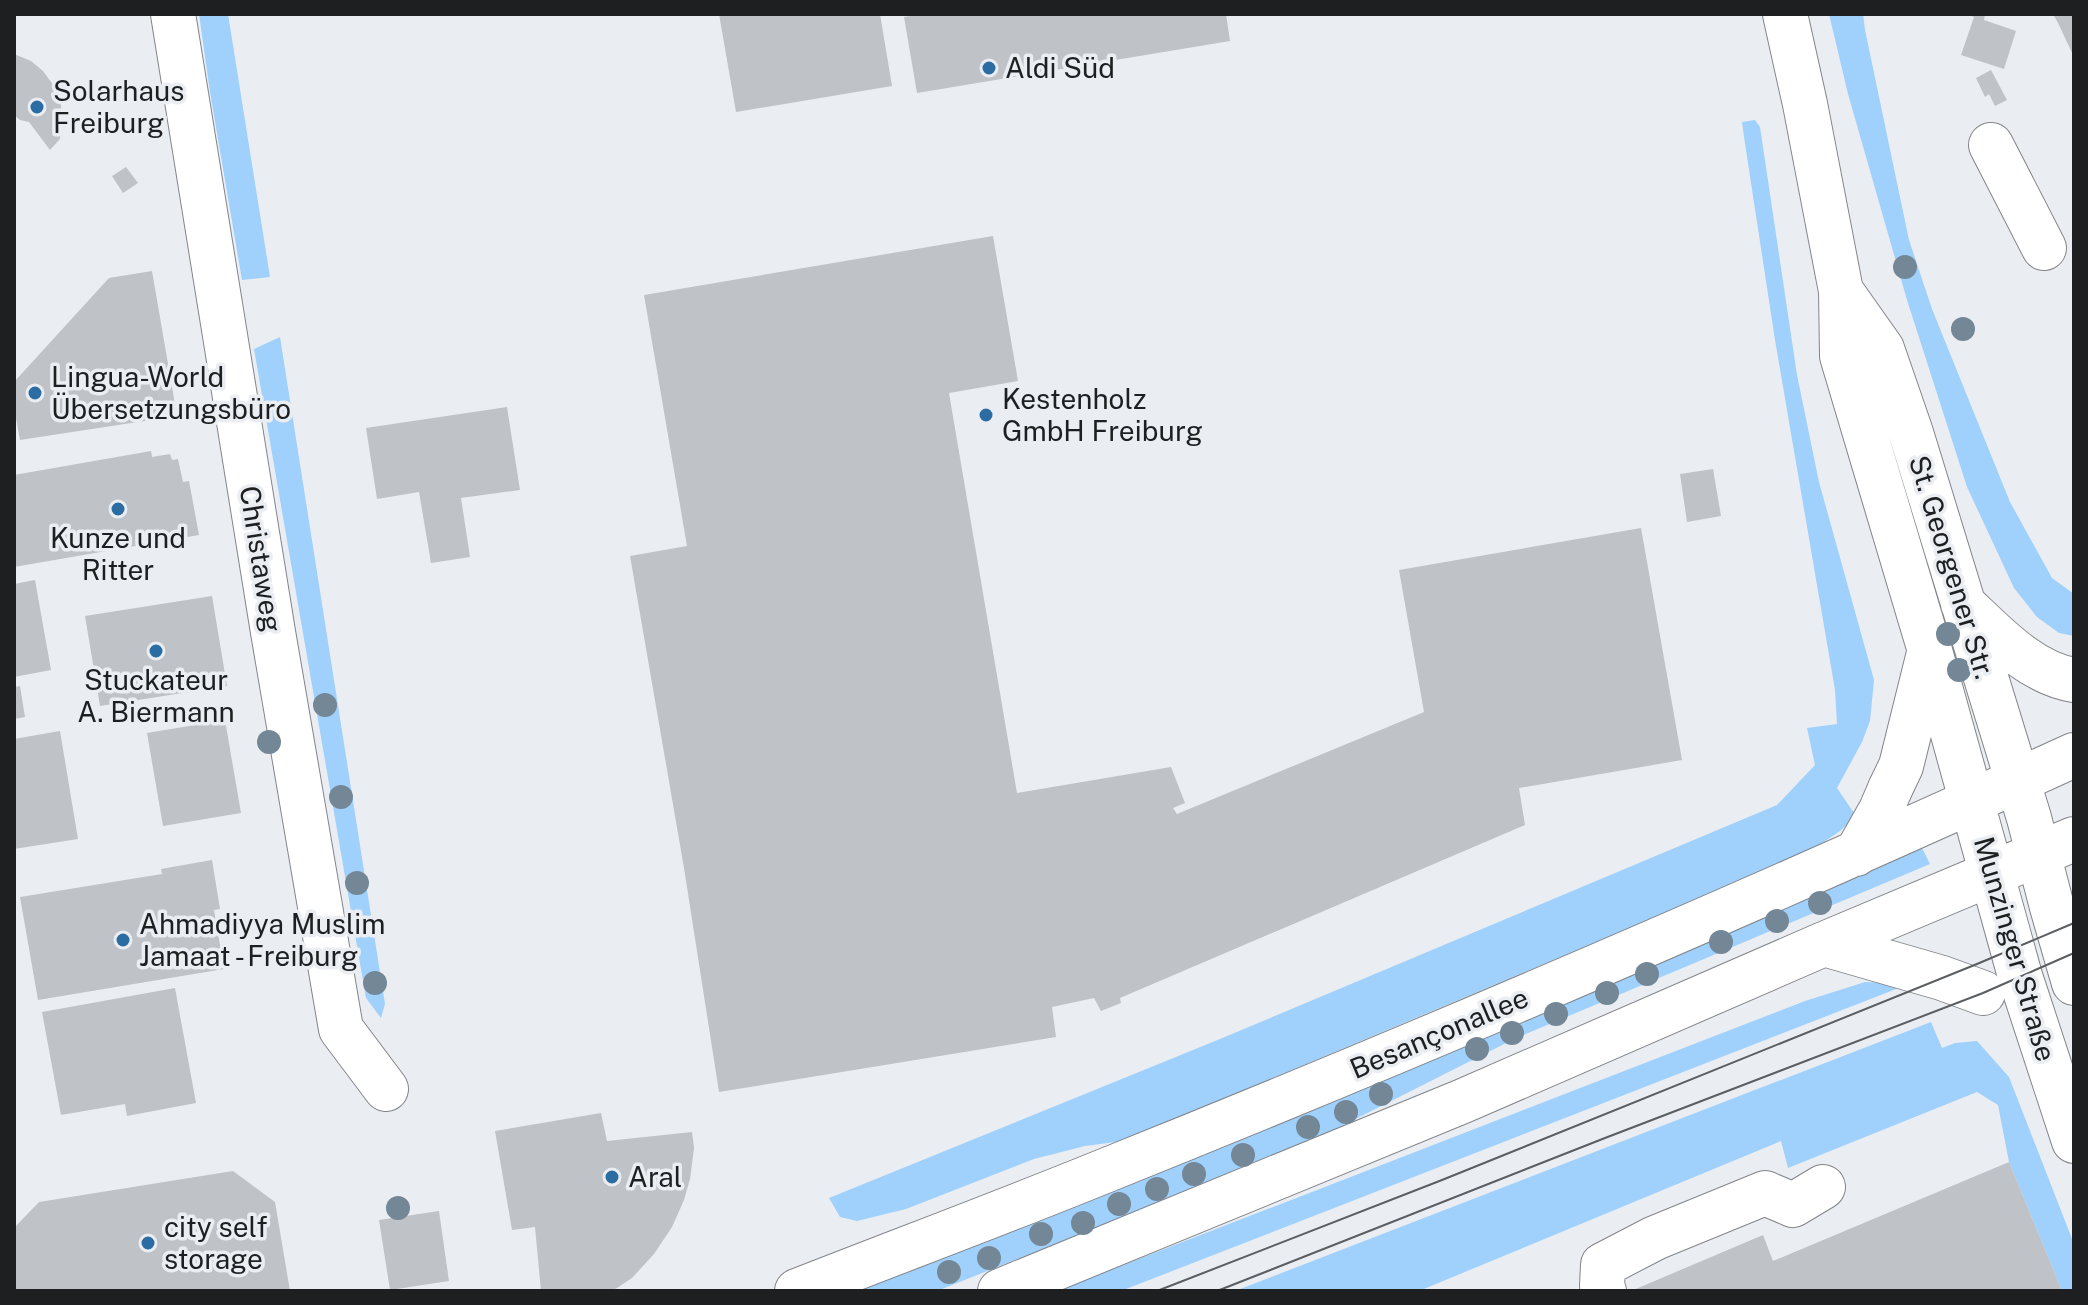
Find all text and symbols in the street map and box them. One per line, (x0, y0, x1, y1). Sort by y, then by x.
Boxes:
place label: Aldi Süd (1005, 51, 1115, 84)
marker: Aldi Süd (980, 59, 998, 77)
place label: Solarhaus Freiburg (53, 74, 184, 139)
marker: Solarhaus Freiburg (28, 98, 46, 116)
place label: Lingua-World Übersetzungsbüro (51, 360, 291, 425)
place label: Kestenholz GmbH Freiburg (1002, 382, 1203, 447)
marker: Lingua-World Übersetzungsbüro (26, 384, 44, 402)
marker: Kestenholz GmbH Freiburg (977, 406, 995, 424)
street label: St. Georgener Str. (1903, 451, 2002, 682)
street label: Christaweg (234, 483, 289, 634)
marker: Kunze und Ritter (109, 500, 127, 518)
place label: Kunze und Ritter (50, 521, 186, 586)
marker: Stuckateur A. Biermann (147, 642, 165, 660)
place label: Stuckateur A. Biermann (77, 663, 235, 728)
street label: Munzinger Straße (1968, 833, 2063, 1065)
place label: Ahmadiyya Muslim Jamaat - Freiburg (139, 907, 386, 972)
marker: Ahmadiyya Muslim Jamaat - Freiburg (114, 931, 132, 949)
street label: Besançonallee (1345, 980, 1533, 1085)
place label: Aral (628, 1160, 682, 1193)
marker: Aral (603, 1168, 621, 1186)
place label: city self storage (164, 1210, 268, 1275)
marker: city self storage (139, 1234, 157, 1252)

